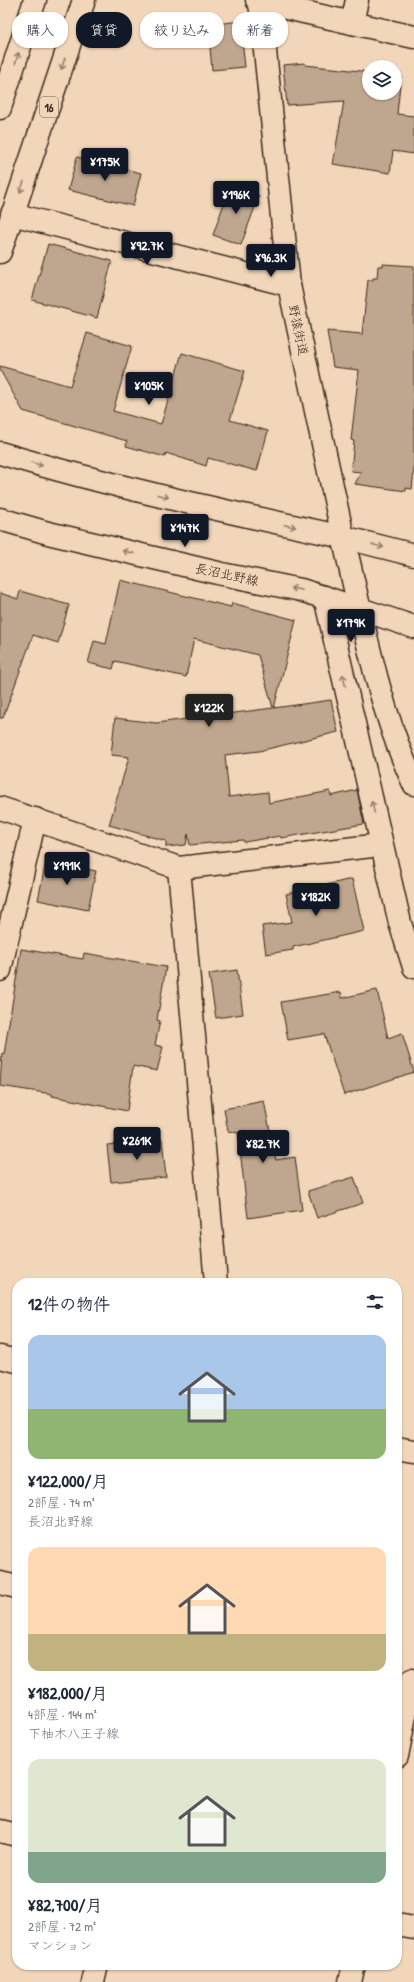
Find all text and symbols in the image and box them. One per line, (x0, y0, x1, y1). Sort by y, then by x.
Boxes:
chip: 購入 (12, 12, 68, 48)
chip: 賃貸 (76, 12, 132, 48)
chip: 絞り込み (140, 12, 224, 48)
chip: 新着 (232, 12, 288, 48)
one-way arrow (14, 52, 21, 65)
one-way arrow (59, 57, 66, 70)
map controls (362, 60, 402, 100)
button: layers (362, 60, 402, 100)
road number: 16 (40, 97, 58, 117)
pin: ¥175K (77, 148, 133, 182)
text: ¥175K (90, 152, 120, 170)
one-way arrow (17, 181, 25, 193)
pin: ¥196K (208, 181, 264, 215)
text: ¥196K (222, 185, 250, 203)
pin: ¥92.7K (114, 232, 180, 266)
text: ¥92.7K (131, 236, 163, 254)
pin: ¥96.3K (238, 244, 304, 278)
text: ¥96.3K (255, 248, 287, 266)
street label: 野猿街道 (285, 303, 313, 357)
pin: ¥105K (121, 372, 177, 406)
text: ¥105K (135, 376, 163, 394)
one-way arrow (31, 461, 44, 468)
one-way arrow (156, 493, 169, 501)
pin: ¥147K (157, 514, 213, 548)
text: ¥147K (171, 518, 199, 536)
one-way arrow (283, 522, 296, 530)
one-way arrow (371, 542, 384, 550)
one-way arrow (122, 547, 135, 555)
street label: 長沼北野線 (193, 558, 262, 590)
one-way arrow (290, 585, 303, 593)
pin: ¥179K (323, 609, 379, 643)
text: ¥179K (337, 613, 365, 631)
one-way arrow (340, 673, 348, 686)
pin: ¥122K (181, 694, 237, 728)
text: ¥122K (194, 698, 224, 716)
one-way arrow (368, 800, 376, 813)
pin: ¥191K (39, 852, 95, 886)
text: ¥191K (53, 856, 81, 874)
pin: ¥182K (288, 883, 344, 917)
text: ¥182K (301, 887, 331, 905)
pin: ¥261K (109, 1127, 165, 1161)
pin: ¥82.7K (230, 1130, 296, 1164)
text: ¥261K (123, 1131, 151, 1149)
text: ¥82.7K (246, 1134, 280, 1152)
icon: filters (364, 1291, 386, 1313)
text: 12件の物件 (28, 1292, 110, 1315)
icon: home (171, 1361, 243, 1433)
text: ¥122,000/月 (28, 1469, 108, 1492)
text: 2部屋 · 74 m² (28, 1493, 95, 1511)
text: 長沼北野線 (28, 1512, 93, 1530)
icon: home (171, 1573, 243, 1645)
text: ¥182,000/月 (28, 1681, 108, 1704)
text: 4部屋 · 144 m² (28, 1705, 97, 1723)
text: 下柚木八王子線 (28, 1724, 119, 1742)
icon: home (171, 1785, 243, 1857)
text: ¥82,700/月 (28, 1893, 102, 1916)
text: 2部屋 · 72 m² (28, 1917, 96, 1935)
text: マンション (28, 1936, 92, 1954)

